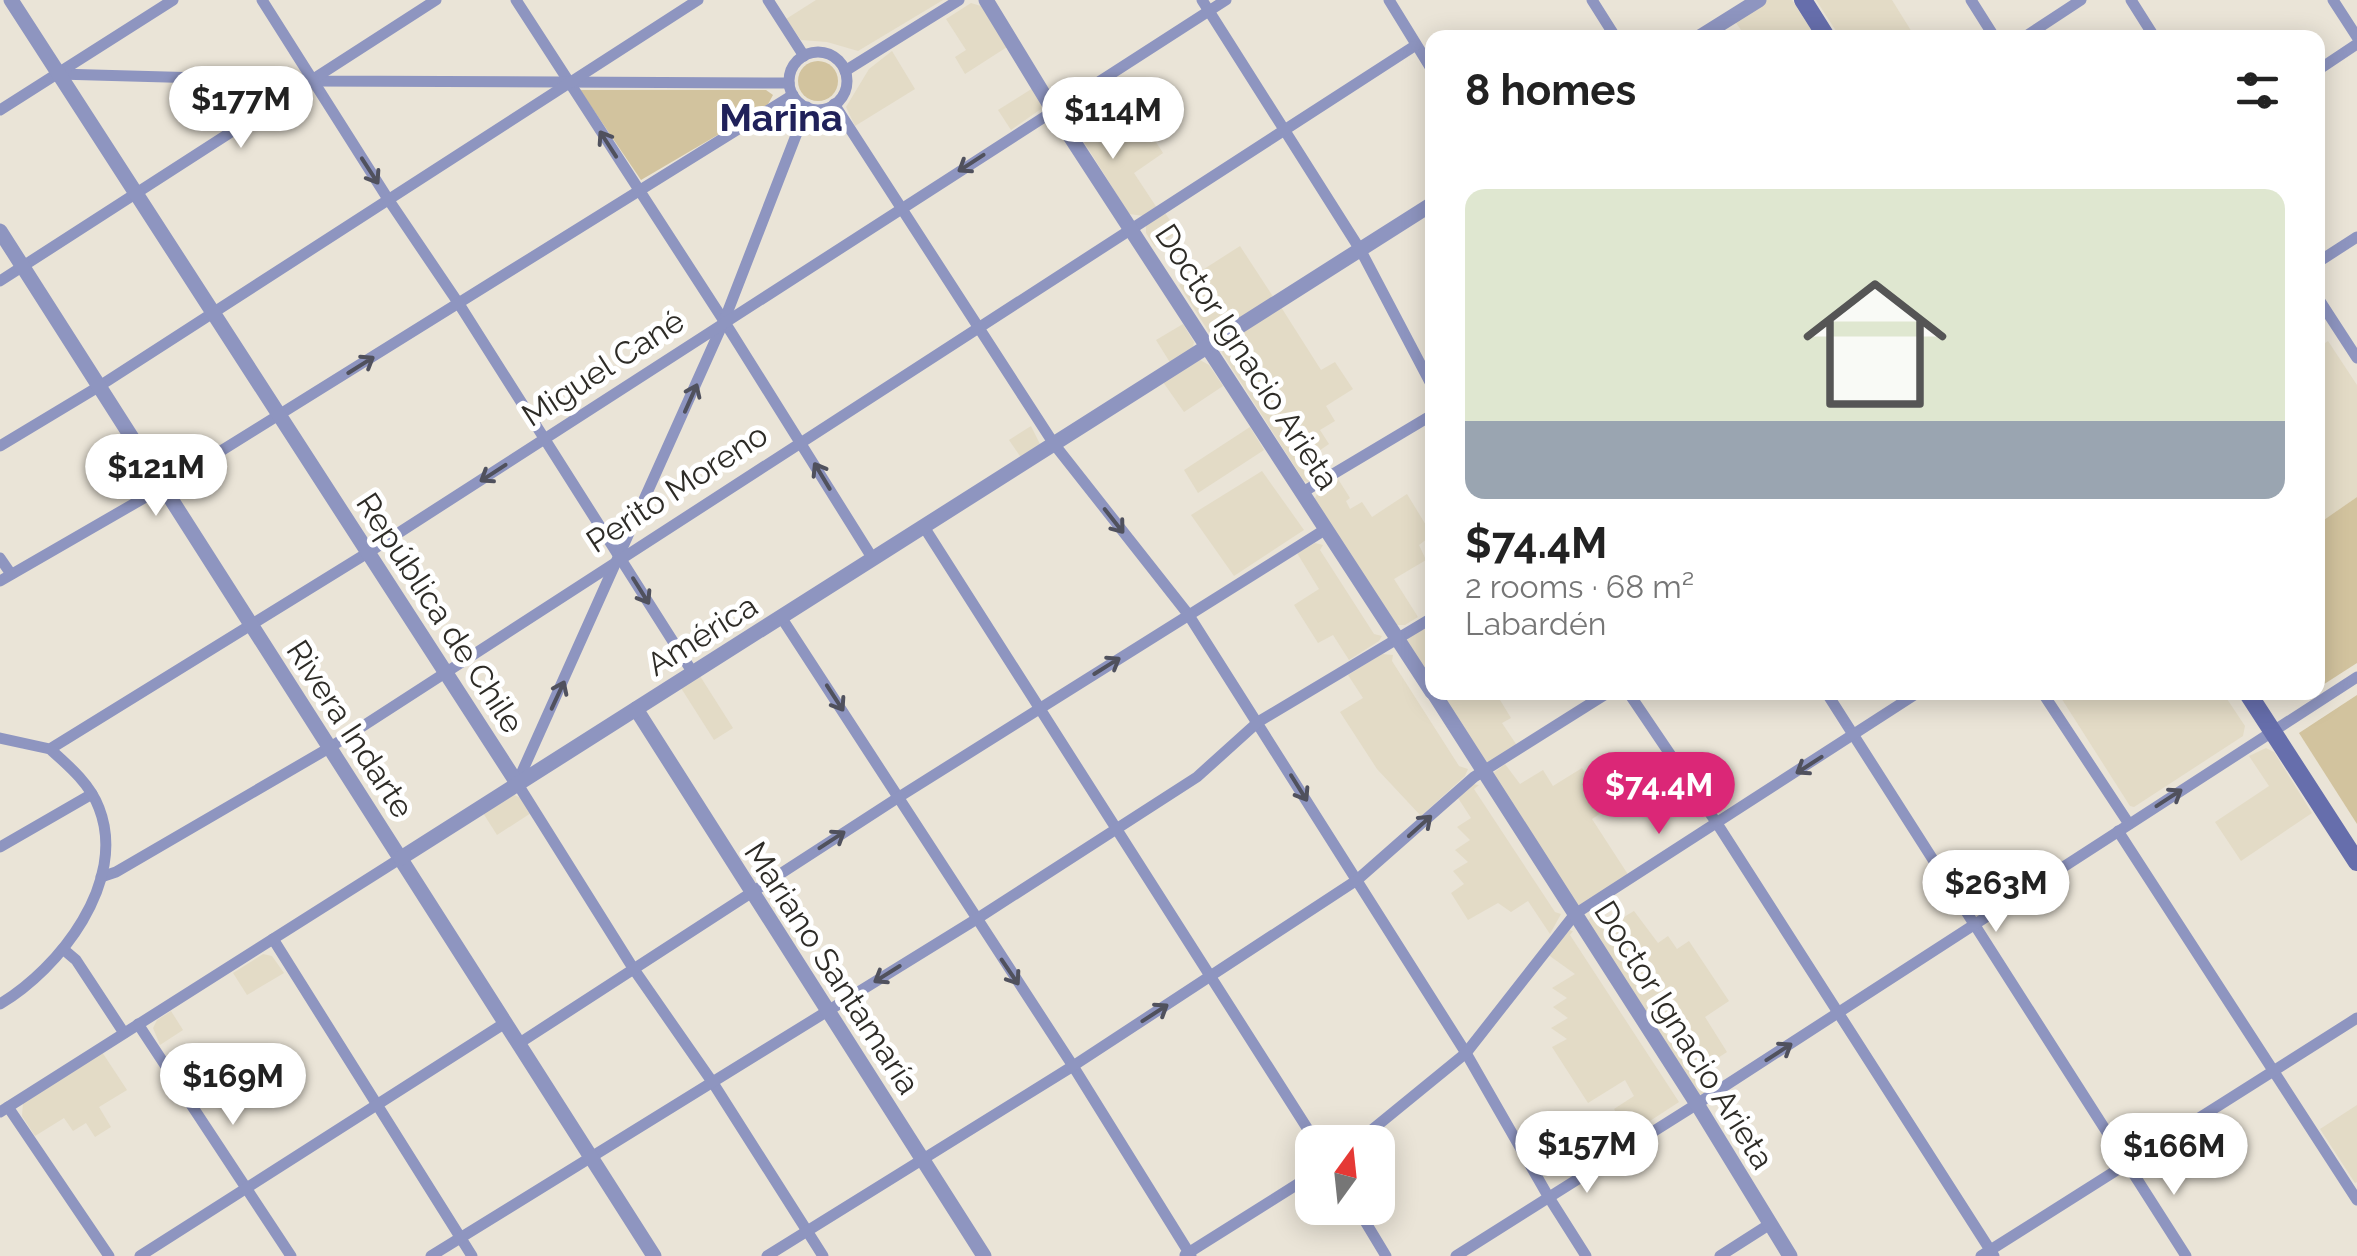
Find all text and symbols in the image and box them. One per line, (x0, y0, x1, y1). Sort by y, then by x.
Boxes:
icon: filters (2230, 63, 2285, 118)
pin: $177M (171, 66, 311, 151)
text: 8 homes (1465, 66, 1636, 115)
pin: $114M (1043, 77, 1183, 162)
text: $177M (191, 80, 291, 117)
text: $114M (1064, 91, 1162, 128)
district label: Marina (719, 95, 843, 140)
one-way arrow (597, 131, 618, 159)
one-way arrow (957, 153, 986, 174)
one-way arrow (360, 156, 381, 185)
street label: Doctor Ignacio Arieta (1148, 217, 1347, 496)
icon: home (1785, 254, 1965, 434)
street label: Miguel Cané (515, 302, 691, 434)
one-way arrow (346, 355, 375, 375)
one-way arrow (683, 383, 701, 414)
street label: Perito Moreno (579, 415, 774, 560)
pin: $121M (86, 434, 226, 519)
text: $121M (107, 448, 205, 485)
one-way arrow (479, 462, 507, 483)
one-way arrow (812, 462, 832, 491)
street label: República de Chile (349, 486, 532, 740)
one-way arrow (1103, 507, 1125, 533)
text: $74.4M (1465, 519, 1607, 568)
text: 2 rooms · 68 m² (1465, 568, 1694, 605)
one-way arrow (631, 576, 651, 605)
street label: América (640, 586, 764, 683)
text: Labardén (1465, 605, 1606, 642)
street label: Rivera Indarte (279, 633, 422, 824)
one-way arrow (1092, 655, 1121, 676)
one-way arrow (550, 680, 568, 711)
one-way arrow (824, 684, 845, 712)
pin: $74.4M (1578, 752, 1740, 837)
one-way arrow (1795, 755, 1823, 776)
text: $74.4M (1605, 766, 1713, 803)
one-way arrow (1289, 773, 1309, 802)
one-way arrow (2154, 788, 2183, 809)
one-way arrow (1407, 814, 1432, 837)
one-way arrow (818, 829, 846, 850)
street label: Mariano Santamaría (737, 835, 928, 1101)
pin: $263M (1926, 850, 2066, 935)
text: $263M (1944, 864, 2048, 901)
street label: Doctor Ignacio Arieta (1587, 894, 1782, 1175)
one-way arrow (1000, 957, 1021, 985)
one-way arrow (873, 964, 902, 984)
one-way arrow (1141, 1003, 1168, 1023)
one-way arrow (1764, 1041, 1793, 1062)
pin: $169M (163, 1043, 303, 1128)
text: $169M (182, 1057, 284, 1094)
pin: $157M (1517, 1111, 1657, 1196)
pin: $166M (2104, 1113, 2244, 1198)
north arrow (1295, 1125, 1395, 1225)
map controls (1295, 1125, 1395, 1225)
text: $157M (1537, 1125, 1637, 1162)
text: $166M (2123, 1127, 2225, 1164)

